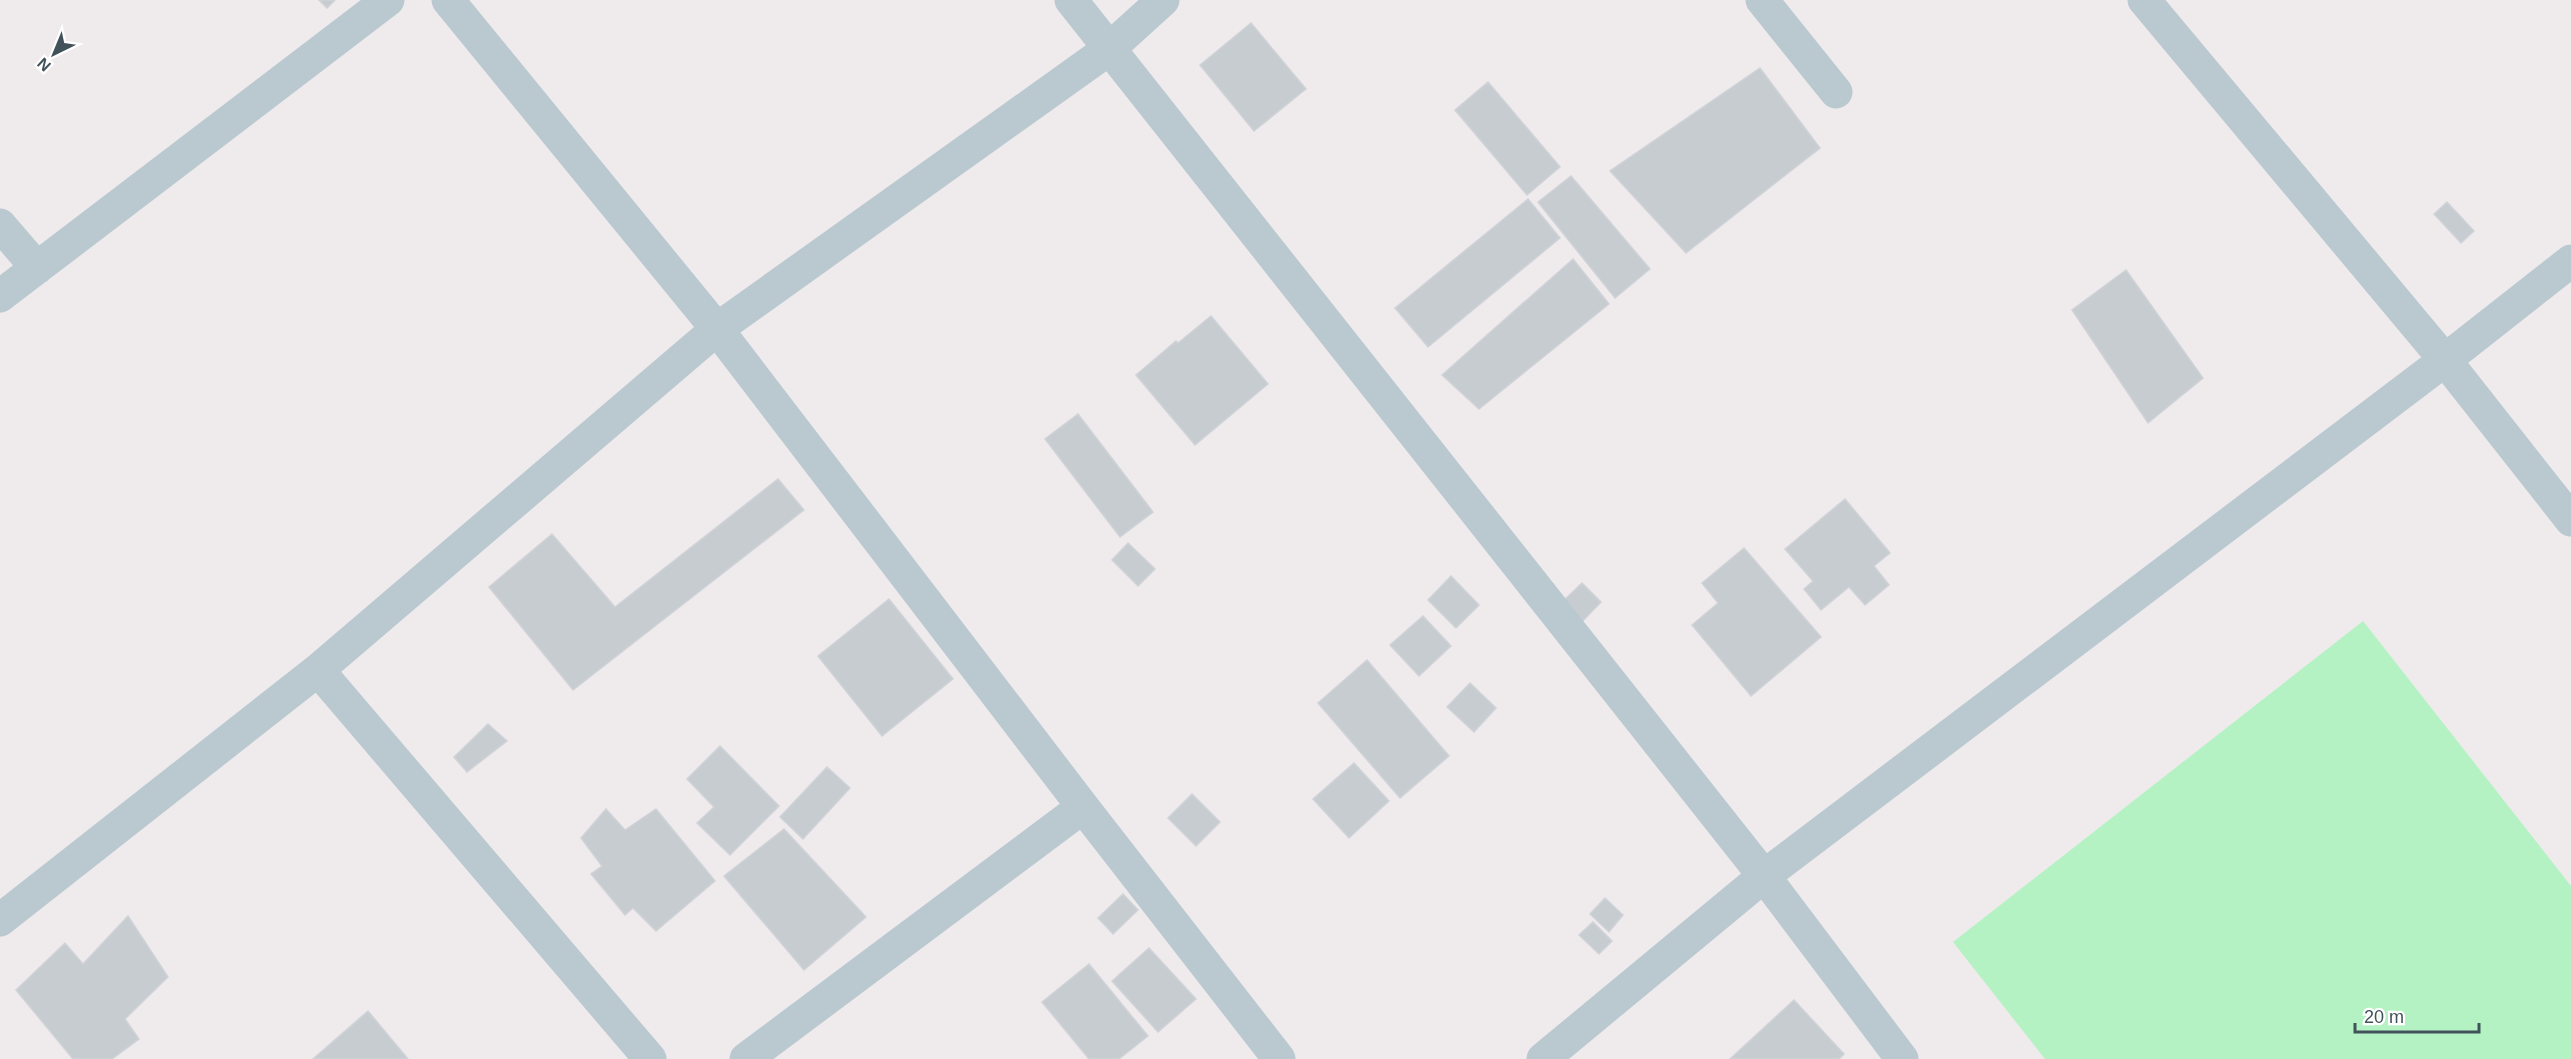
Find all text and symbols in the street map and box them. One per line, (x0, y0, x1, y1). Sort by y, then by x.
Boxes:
north arrow (24, 24, 84, 84)
text: N (34, 54, 54, 75)
scale bar (2355, 996, 2480, 1034)
text: 20 m (2364, 1007, 2404, 1027)

